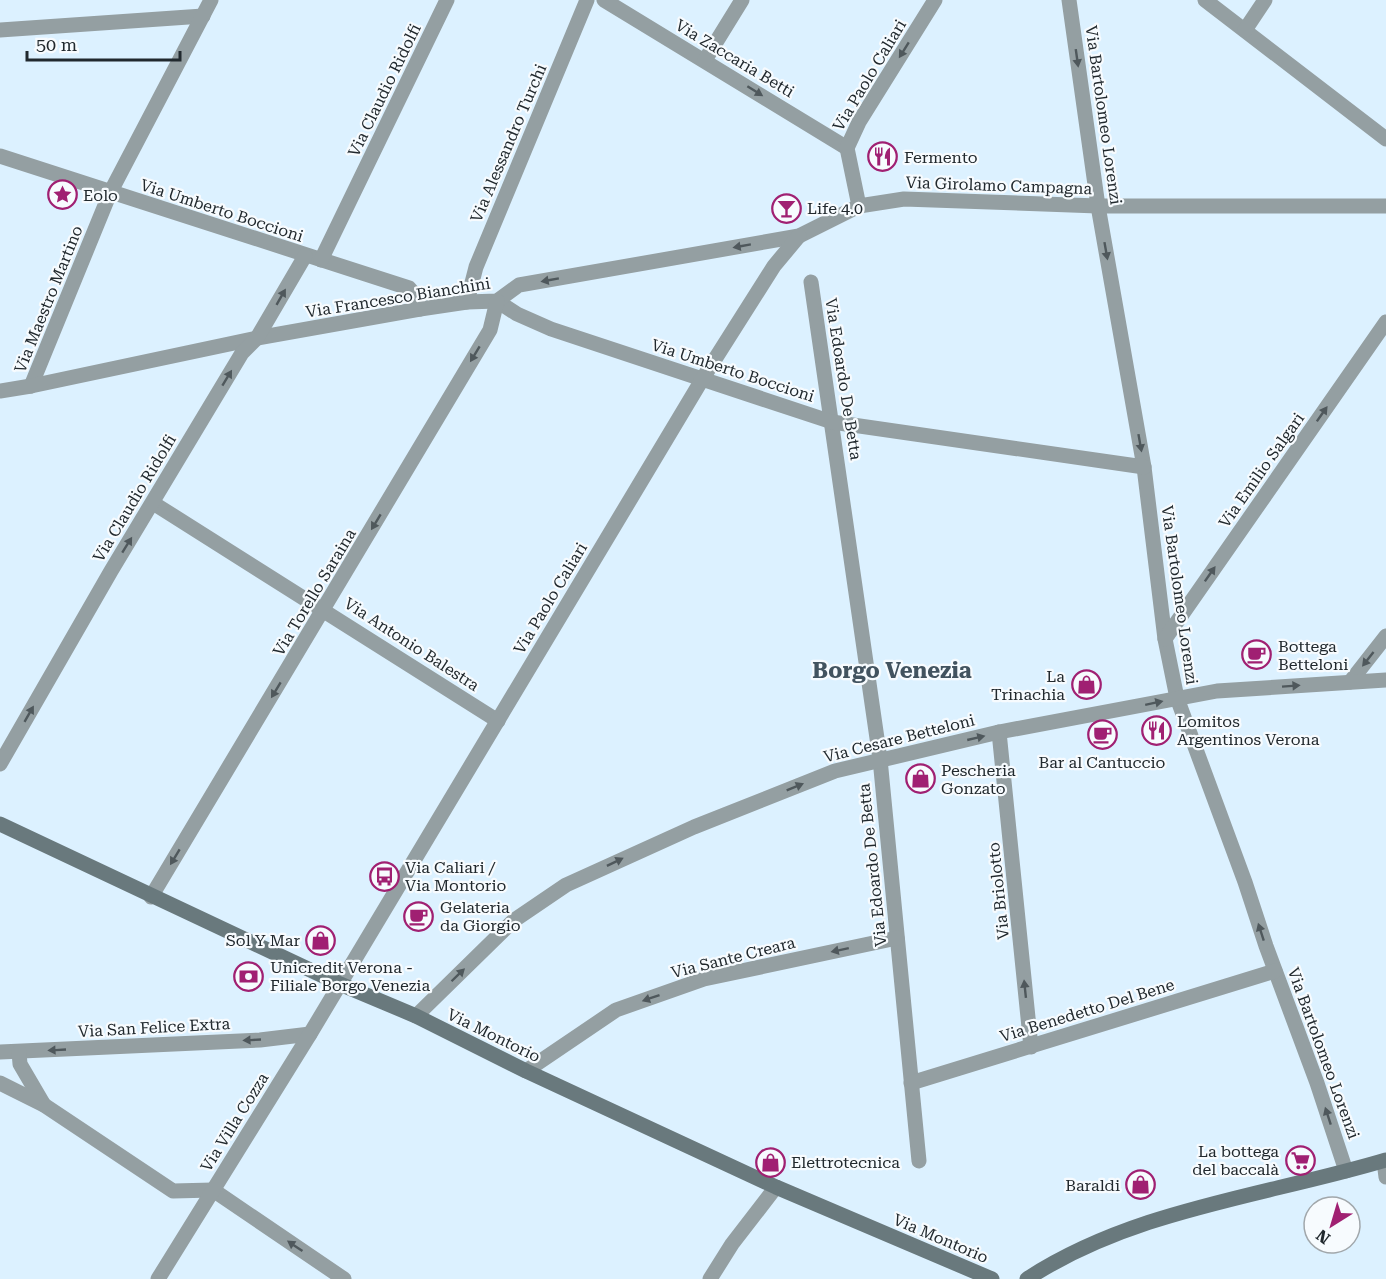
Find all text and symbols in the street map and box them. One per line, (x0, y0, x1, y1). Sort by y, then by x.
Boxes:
street label: Via Zaccaria Betti (672, 15, 798, 101)
street label: Via Paolo Caliari (829, 16, 910, 134)
street label: Via Claudio Ridolfi (344, 21, 425, 160)
scale bar (27, 24, 180, 62)
street label: Via Bartolomeo Lorenzi (1082, 24, 1125, 206)
text: 50 m (36, 34, 77, 55)
one-way arrow (898, 42, 909, 58)
one-way arrow (1073, 49, 1082, 68)
street label: Via Alessandro Turchi (466, 61, 550, 225)
one-way arrow (747, 85, 763, 96)
restaurant icon: Fermento (867, 141, 899, 173)
place label: Fermento (904, 148, 978, 167)
street label: Via Girolamo Campagna (905, 173, 1093, 198)
street label: Via Umberto Boccioni (138, 175, 306, 246)
place icon: Eolo (46, 179, 78, 211)
place label: Eolo (83, 186, 118, 205)
bar icon: Life 4.0 (770, 192, 802, 224)
place label: Life 4.0 (807, 199, 863, 218)
street label: Via Maestro Martino (10, 223, 87, 376)
one-way arrow (1102, 241, 1111, 260)
one-way arrow (732, 242, 751, 251)
street label: Via Francesco Bianchini (304, 274, 492, 321)
one-way arrow (540, 276, 559, 285)
one-way arrow (276, 288, 286, 305)
street label: Via Edoardo De Betta (821, 297, 866, 462)
street label: Via Umberto Boccioni (649, 335, 817, 406)
one-way arrow (471, 346, 481, 363)
one-way arrow (222, 370, 233, 386)
one-way arrow (1316, 406, 1328, 422)
street label: Via Emilio Salgari (1215, 409, 1308, 531)
street label: Via Claudio Ridolfi (89, 431, 180, 565)
one-way arrow (1136, 433, 1145, 452)
street label: Via Bartolomeo Lorenzi (1158, 504, 1201, 686)
one-way arrow (371, 514, 381, 531)
street label: Via Torello Saraina (269, 525, 360, 659)
one-way arrow (122, 537, 133, 553)
street label: Via Paolo Caliari (510, 539, 591, 657)
one-way arrow (1204, 566, 1216, 582)
street label: Via Antonio Balestra (341, 594, 483, 695)
place label: Bottega Betteloni (1278, 637, 1348, 674)
cafe icon: Bottega Betteloni (1241, 639, 1273, 671)
one-way arrow (1362, 651, 1375, 667)
district label: Borgo Venezia (812, 658, 972, 683)
place label: La Trinachia (991, 667, 1065, 704)
shop icon: La Trinachia (1070, 669, 1102, 701)
one-way arrow (1281, 681, 1300, 691)
one-way arrow (271, 682, 281, 699)
one-way arrow (1145, 698, 1164, 707)
one-way arrow (24, 705, 34, 722)
street label: Via Cesare Betteloni (822, 711, 977, 766)
place label: Lomitos Argentinos Verona (1177, 712, 1320, 749)
restaurant icon: Lomitos Argentinos Verona (1140, 714, 1172, 746)
cafe icon: Bar al Cantuccio (1086, 718, 1118, 750)
one-way arrow (967, 732, 986, 742)
place label: Bar al Cantuccio (1039, 753, 1166, 772)
place label: Pescheria Gonzato (941, 761, 1016, 798)
shop icon: Pescheria Gonzato (904, 763, 936, 795)
one-way arrow (786, 782, 804, 791)
street label: Via Edoardo De Betta (854, 782, 891, 948)
street label: Via Briolotto (984, 841, 1013, 941)
one-way arrow (170, 849, 181, 865)
place label: Via Caliari / Via Montorio (405, 858, 507, 895)
one-way arrow (607, 858, 624, 867)
bus stop icon: Via Caliari / Via Montorio (368, 860, 400, 892)
place label: Gelateria da Giorgio (440, 898, 521, 935)
cafe icon: Gelateria da Giorgio (403, 900, 435, 932)
one-way arrow (1256, 923, 1265, 941)
shop icon: Sol Y Mar (305, 924, 337, 956)
place label: Sol Y Mar (226, 931, 300, 950)
street label: Via Sante Creara (669, 933, 797, 982)
one-way arrow (831, 946, 849, 956)
place label: Unicredit Verona - Filiale Borgo Venezia (270, 958, 430, 995)
bank icon: Unicredit Verona - Filiale Borgo Venezia (233, 960, 265, 992)
street label: Via Bartolomeo Lorenzi (1284, 965, 1363, 1141)
one-way arrow (450, 968, 464, 982)
street label: Via Benedetto Del Bene (998, 975, 1177, 1046)
one-way arrow (1020, 979, 1030, 998)
one-way arrow (642, 993, 660, 1003)
street label: Via Montorio (444, 1005, 544, 1066)
street label: Via San Felice Extra (77, 1014, 231, 1041)
one-way arrow (242, 1036, 261, 1045)
one-way arrow (48, 1045, 67, 1054)
street label: Via Villa Cozza (196, 1069, 273, 1175)
one-way arrow (1323, 1107, 1332, 1125)
place label: La bottega del baccalà (1192, 1142, 1279, 1179)
supermarket icon: La bottega del baccalà (1284, 1144, 1316, 1176)
shop icon: Elettrotecnica (754, 1146, 786, 1178)
place label: Elettrotecnica (791, 1153, 900, 1172)
shop icon: Baraldi (1125, 1169, 1157, 1201)
place label: Baraldi (1065, 1176, 1120, 1195)
north arrow (1302, 1195, 1362, 1255)
street label: Via Montorio (890, 1210, 991, 1267)
text: N (1313, 1225, 1334, 1248)
one-way arrow (288, 1240, 304, 1252)

